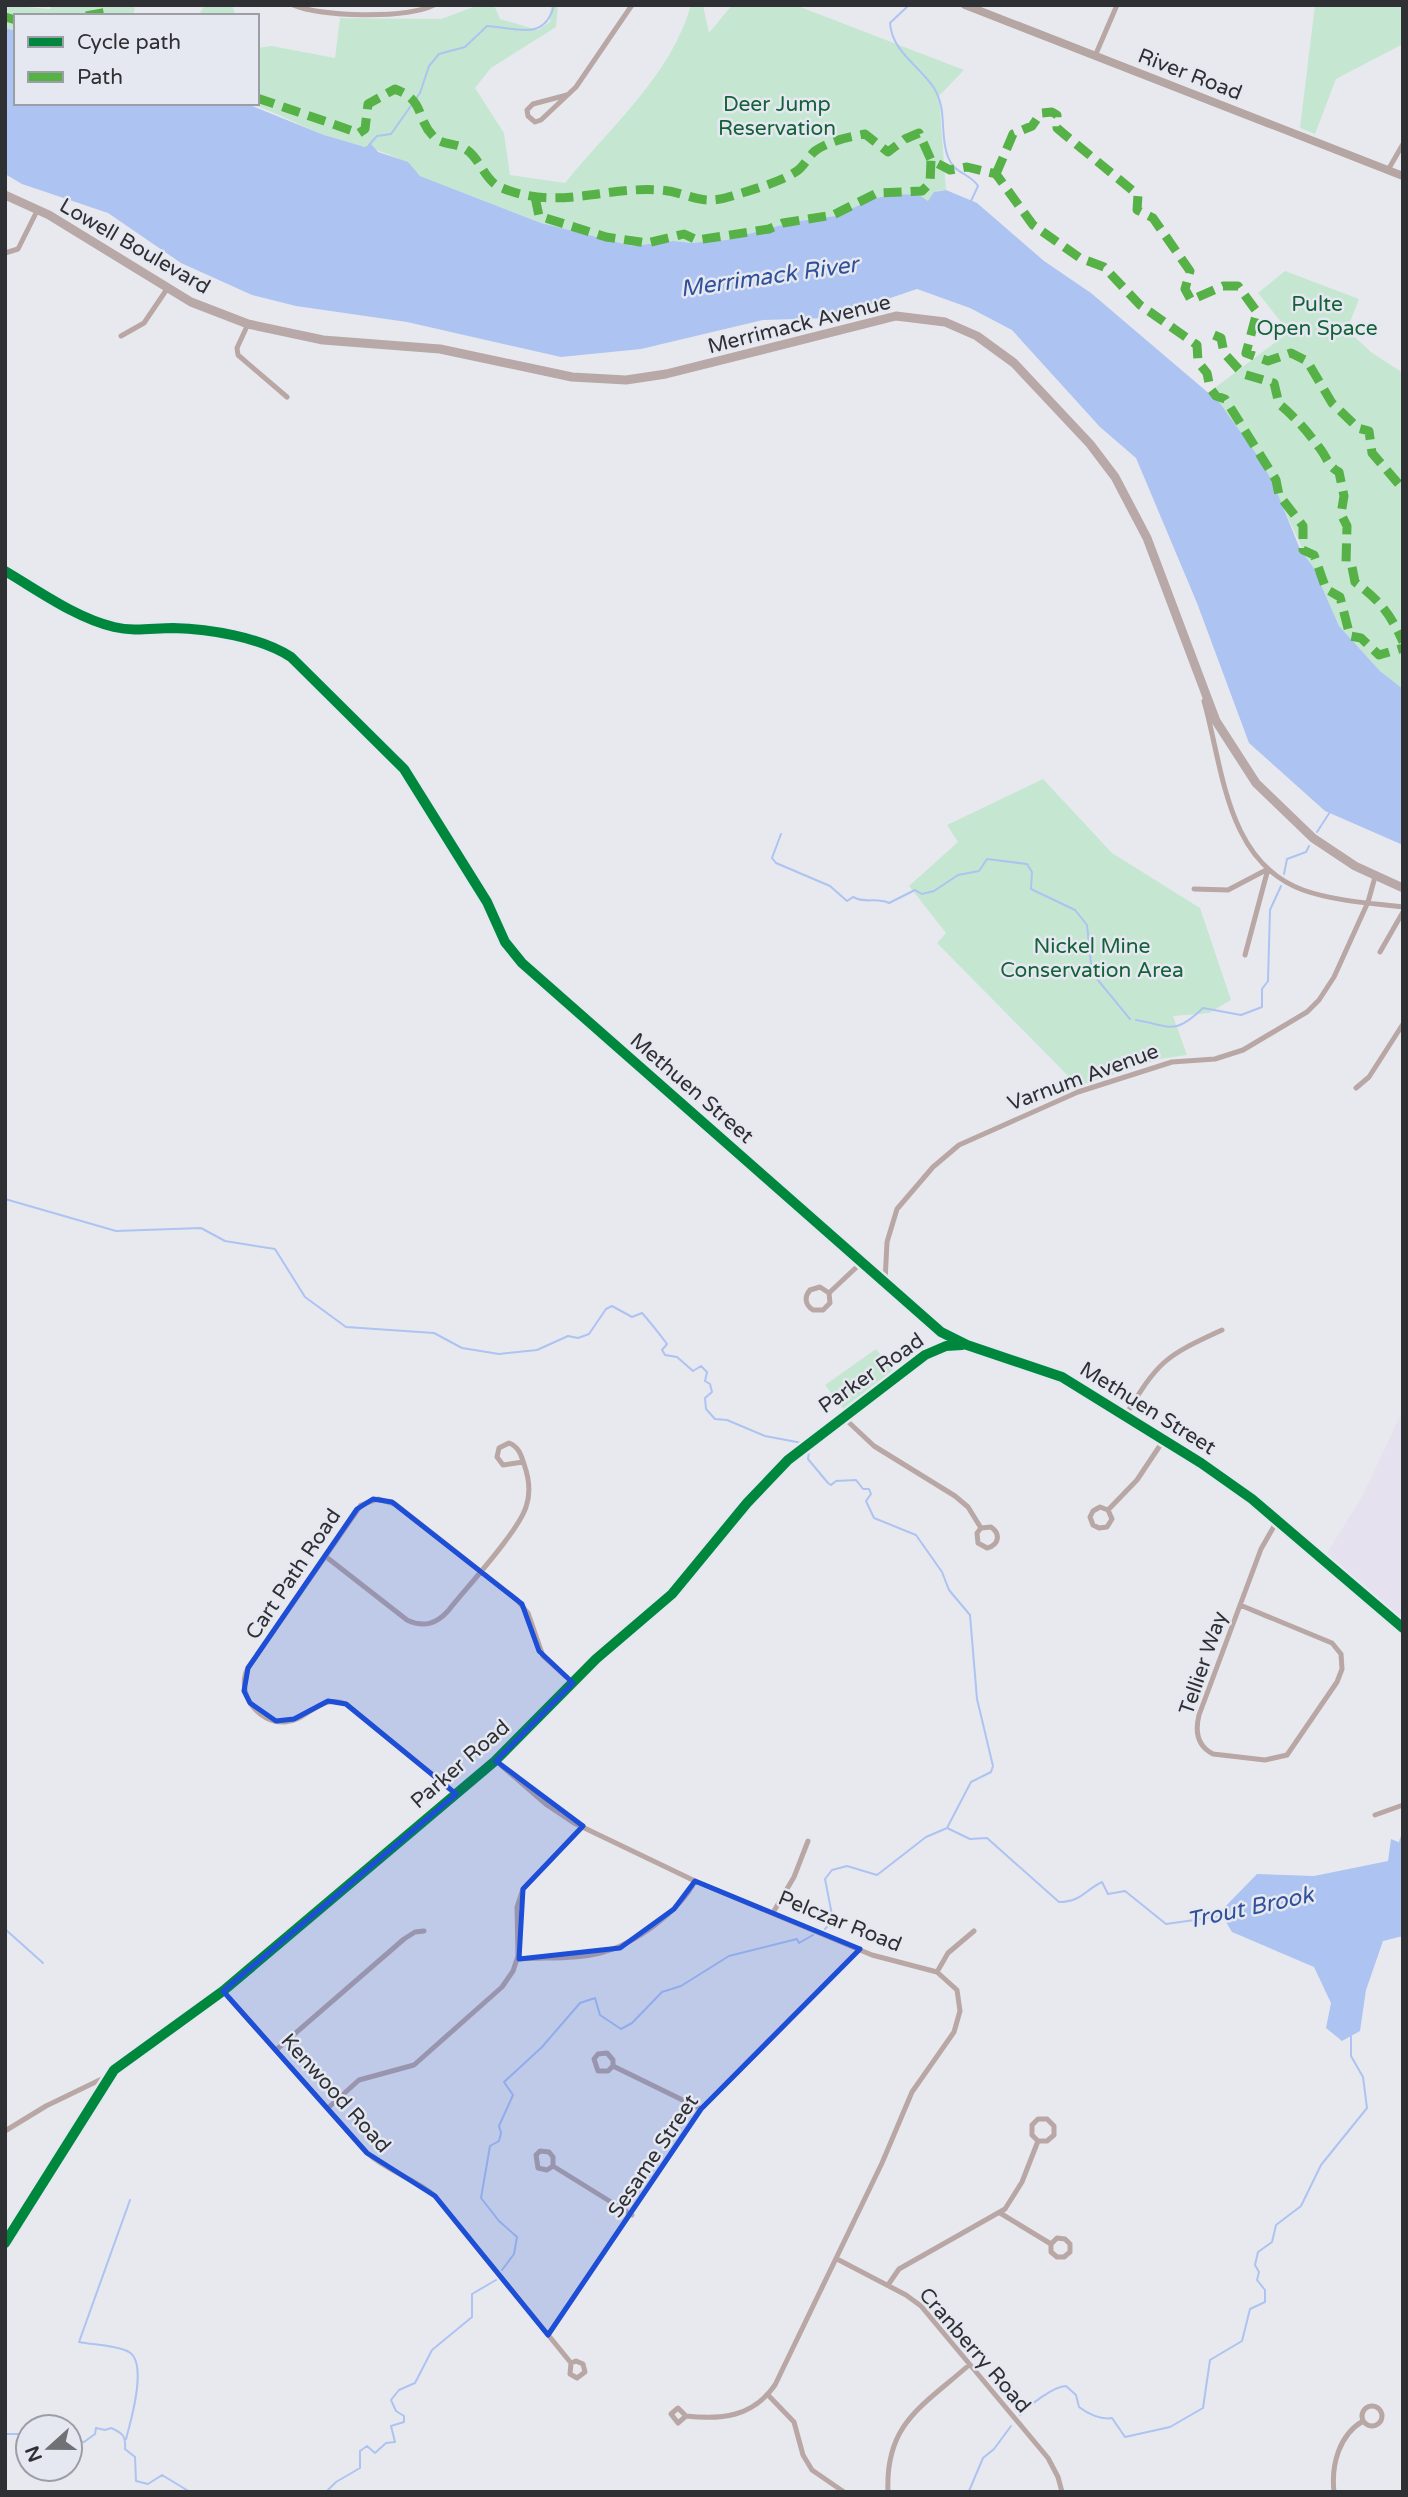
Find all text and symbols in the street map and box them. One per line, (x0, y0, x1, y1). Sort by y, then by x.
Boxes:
legend (14, 14, 259, 105)
text: Cycle path (77, 30, 181, 55)
street label: River Road (1134, 43, 1245, 106)
text: Path (77, 65, 123, 90)
park label: Deer Jump Reservation (718, 92, 836, 141)
street label: Lowell Boulevard (55, 193, 215, 300)
water label: Merrimack River (679, 250, 863, 303)
street label: Merrimack Avenue (705, 290, 893, 359)
park label: Pulte Open Space (1256, 292, 1378, 341)
park label: Nickel Mine Conservation Area (1000, 934, 1184, 983)
street label: Methuen Street (625, 1028, 759, 1149)
street label: Varnum Avenue (1004, 1039, 1162, 1116)
street label: Parker Road (814, 1328, 929, 1419)
street label: Methuen Street (1075, 1357, 1220, 1460)
street label: Cart Path Road (241, 1504, 346, 1644)
street label: Tellier Way (1174, 1608, 1233, 1718)
street label: Parker Road (406, 1715, 515, 1814)
water label: Trout Brook (1184, 1881, 1317, 1935)
street label: Pelczar Road (775, 1885, 905, 1958)
street label: Kenwood Road (275, 2028, 396, 2158)
street label: Sesame Street (603, 2090, 704, 2223)
street label: Cranberry Road (913, 2283, 1036, 2418)
north arrow (14, 2413, 84, 2483)
text: N (21, 2443, 47, 2465)

